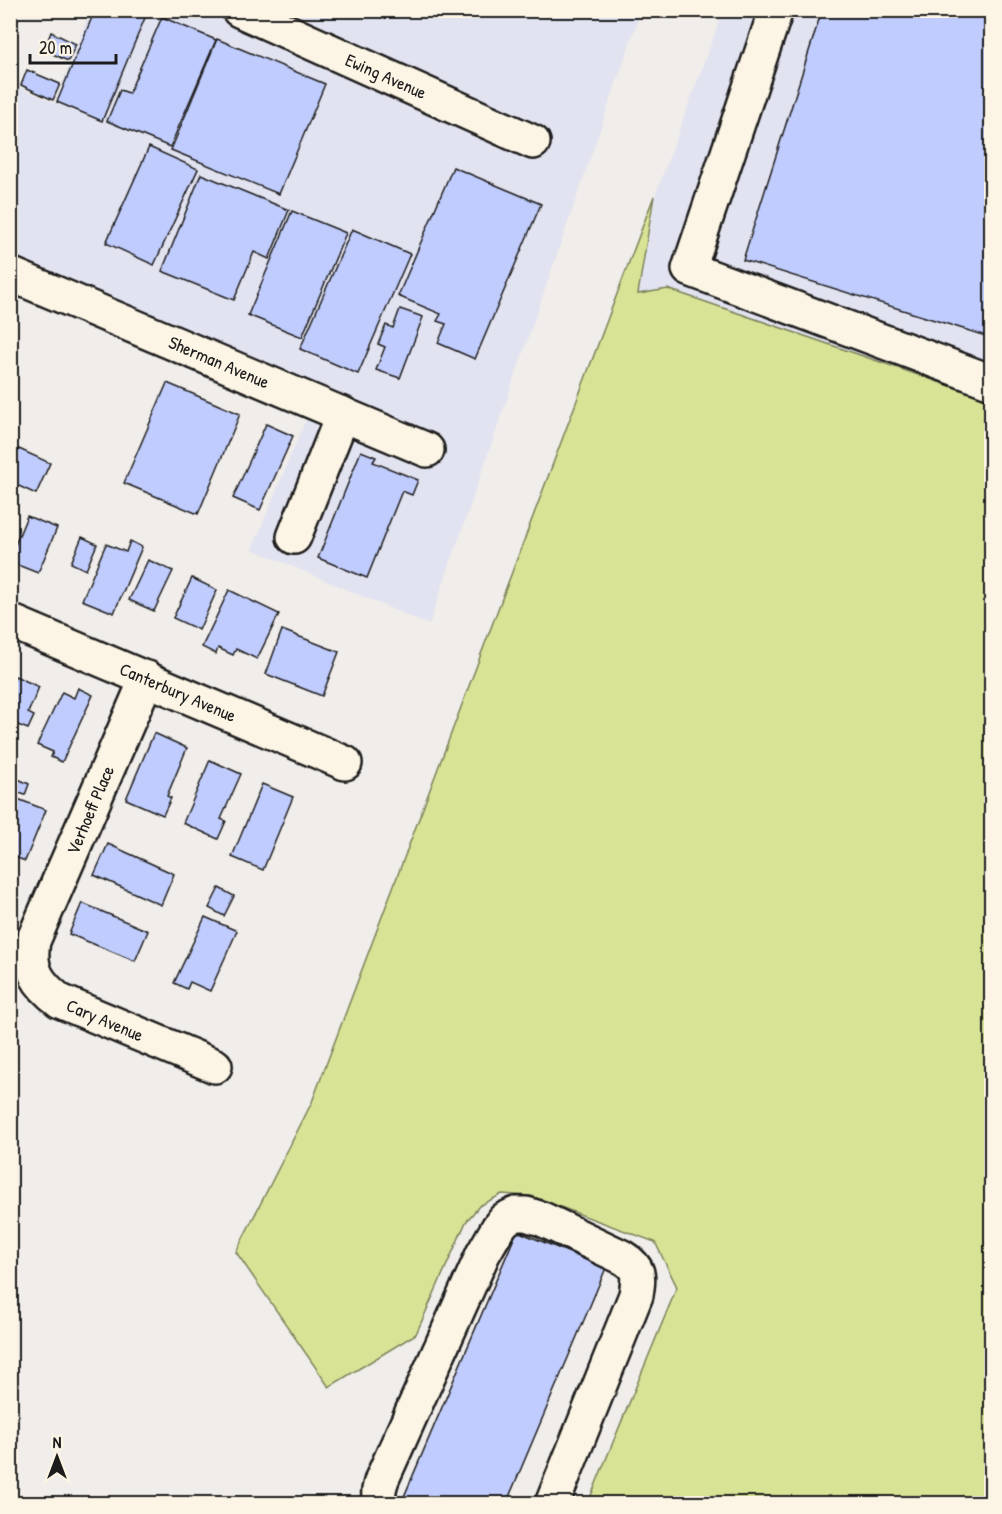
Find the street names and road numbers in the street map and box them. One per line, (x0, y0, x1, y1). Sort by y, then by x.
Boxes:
street label: Ewing Avenue (342, 47, 430, 105)
street label: Sherman Avenue (165, 330, 273, 394)
street label: Canterbury Avenue (116, 656, 240, 728)
street label: Verhoeff Place (60, 762, 120, 858)
street label: Cary Avenue (63, 993, 147, 1047)

